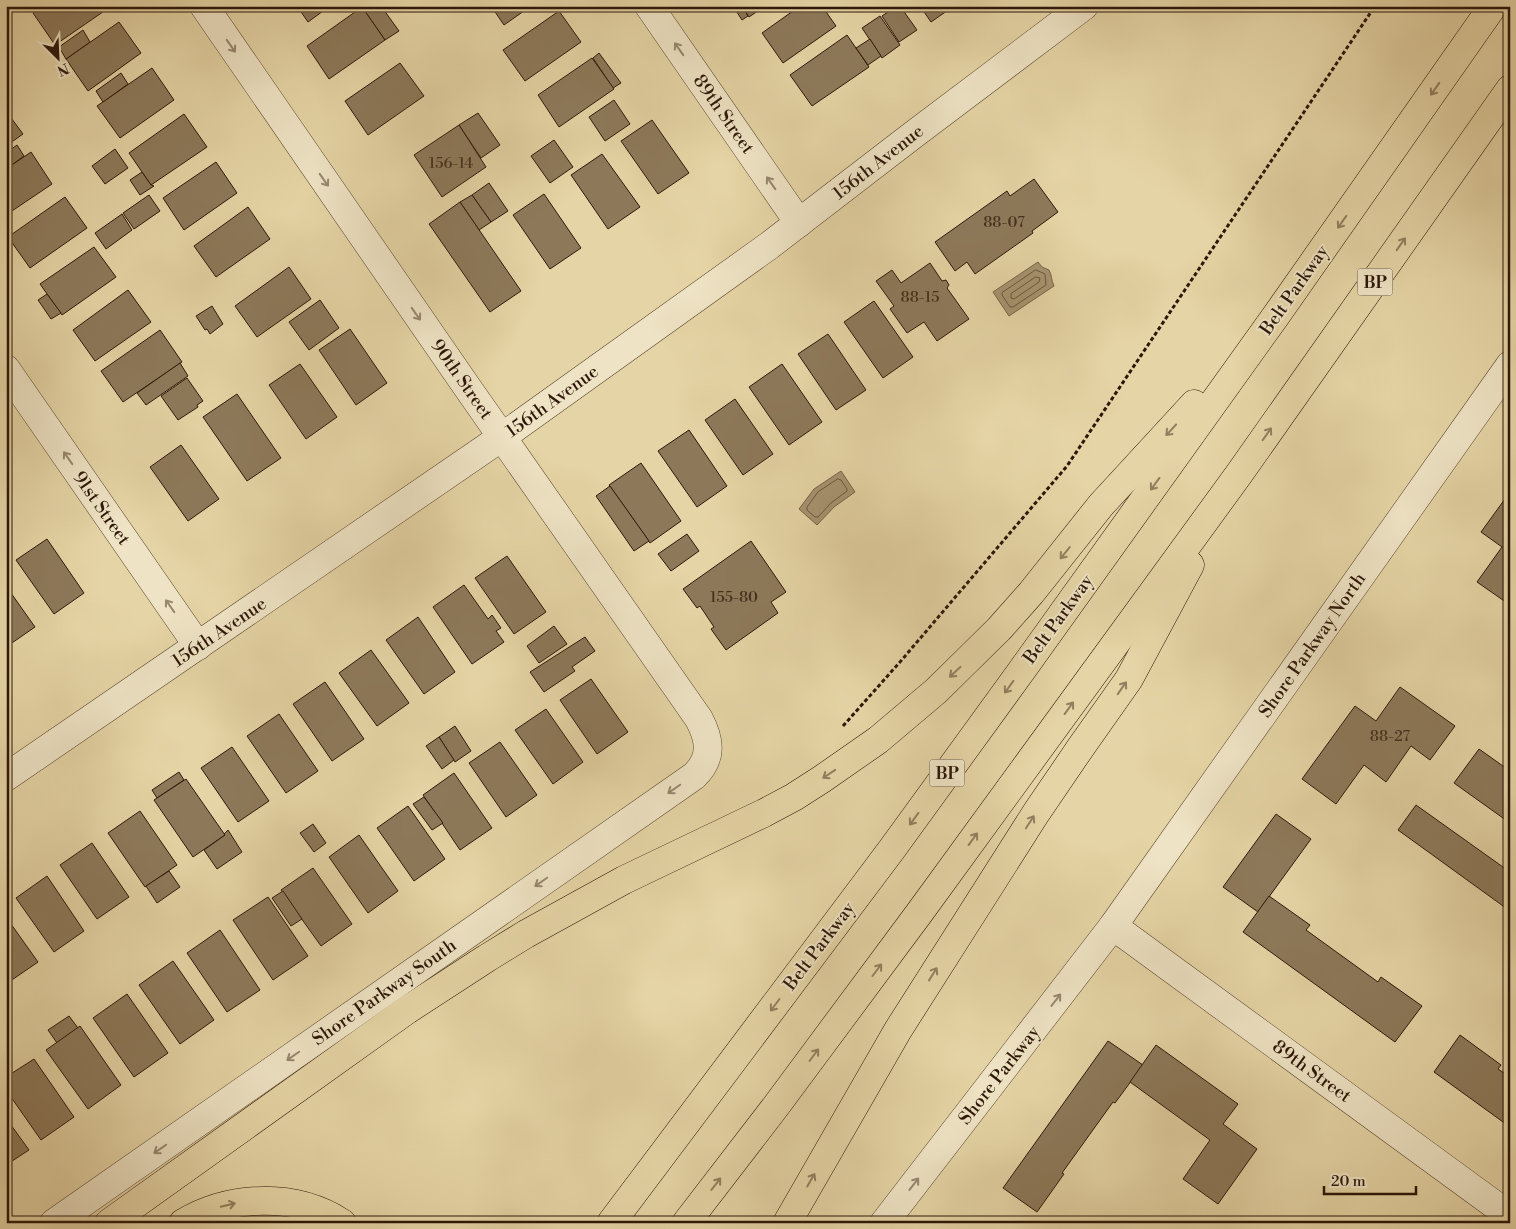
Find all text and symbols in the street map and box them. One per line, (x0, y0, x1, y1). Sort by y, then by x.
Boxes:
north arrow (32, 32, 82, 82)
one-way arrow (226, 39, 236, 53)
one-way arrow (674, 42, 684, 56)
text: N (54, 58, 72, 79)
street label: 89th Street (688, 70, 760, 159)
one-way arrow (1430, 82, 1440, 96)
street label: 156th Avenue (828, 120, 928, 205)
house number: 156-14 (429, 154, 473, 173)
one-way arrow (319, 173, 329, 187)
one-way arrow (766, 176, 776, 190)
house number: 88-07 (983, 213, 1025, 232)
one-way arrow (1337, 215, 1347, 229)
one-way arrow (1396, 237, 1406, 251)
street label: Belt Parkway (1254, 241, 1334, 341)
road number: BP (1358, 268, 1392, 296)
house number: 88-15 (900, 288, 940, 307)
one-way arrow (411, 306, 421, 320)
street label: 90th Street (426, 335, 498, 424)
street label: 156th Avenue (501, 360, 603, 443)
one-way arrow (1165, 423, 1177, 436)
one-way arrow (1262, 427, 1272, 441)
one-way arrow (63, 451, 73, 465)
street label: 91st Street (68, 467, 136, 550)
one-way arrow (1150, 477, 1160, 491)
one-way arrow (1059, 546, 1070, 559)
street label: Shore Parkway North (1254, 568, 1371, 722)
street label: Belt Parkway (1018, 570, 1099, 669)
house number: 155-80 (710, 588, 758, 607)
street label: 156th Avenue (168, 592, 271, 672)
one-way arrow (165, 599, 175, 613)
one-way arrow (949, 666, 962, 678)
one-way arrow (1004, 680, 1014, 694)
one-way arrow (1117, 681, 1127, 695)
one-way arrow (1064, 701, 1074, 715)
house number: 88-27 (1370, 727, 1411, 746)
road number: BP (930, 760, 964, 786)
one-way arrow (822, 769, 836, 780)
one-way arrow (667, 784, 681, 794)
one-way arrow (909, 812, 919, 826)
one-way arrow (1026, 816, 1036, 830)
one-way arrow (968, 833, 979, 846)
one-way arrow (534, 877, 548, 887)
street label: Belt Parkway (778, 897, 860, 996)
street label: Shore Parkway South (308, 934, 461, 1051)
one-way arrow (872, 963, 882, 977)
one-way arrow (929, 967, 939, 981)
one-way arrow (1051, 993, 1061, 1007)
one-way arrow (770, 998, 780, 1012)
street label: Shore Parkway (954, 1021, 1045, 1129)
street label: 89th Street (1268, 1035, 1356, 1108)
one-way arrow (809, 1048, 819, 1062)
one-way arrow (286, 1051, 300, 1061)
one-way arrow (153, 1144, 167, 1154)
scale bar (1324, 1164, 1416, 1196)
text: 20 m (1331, 1172, 1366, 1191)
one-way arrow (806, 1173, 816, 1188)
one-way arrow (711, 1177, 721, 1191)
one-way arrow (908, 1178, 919, 1191)
one-way arrow (219, 1200, 235, 1209)

